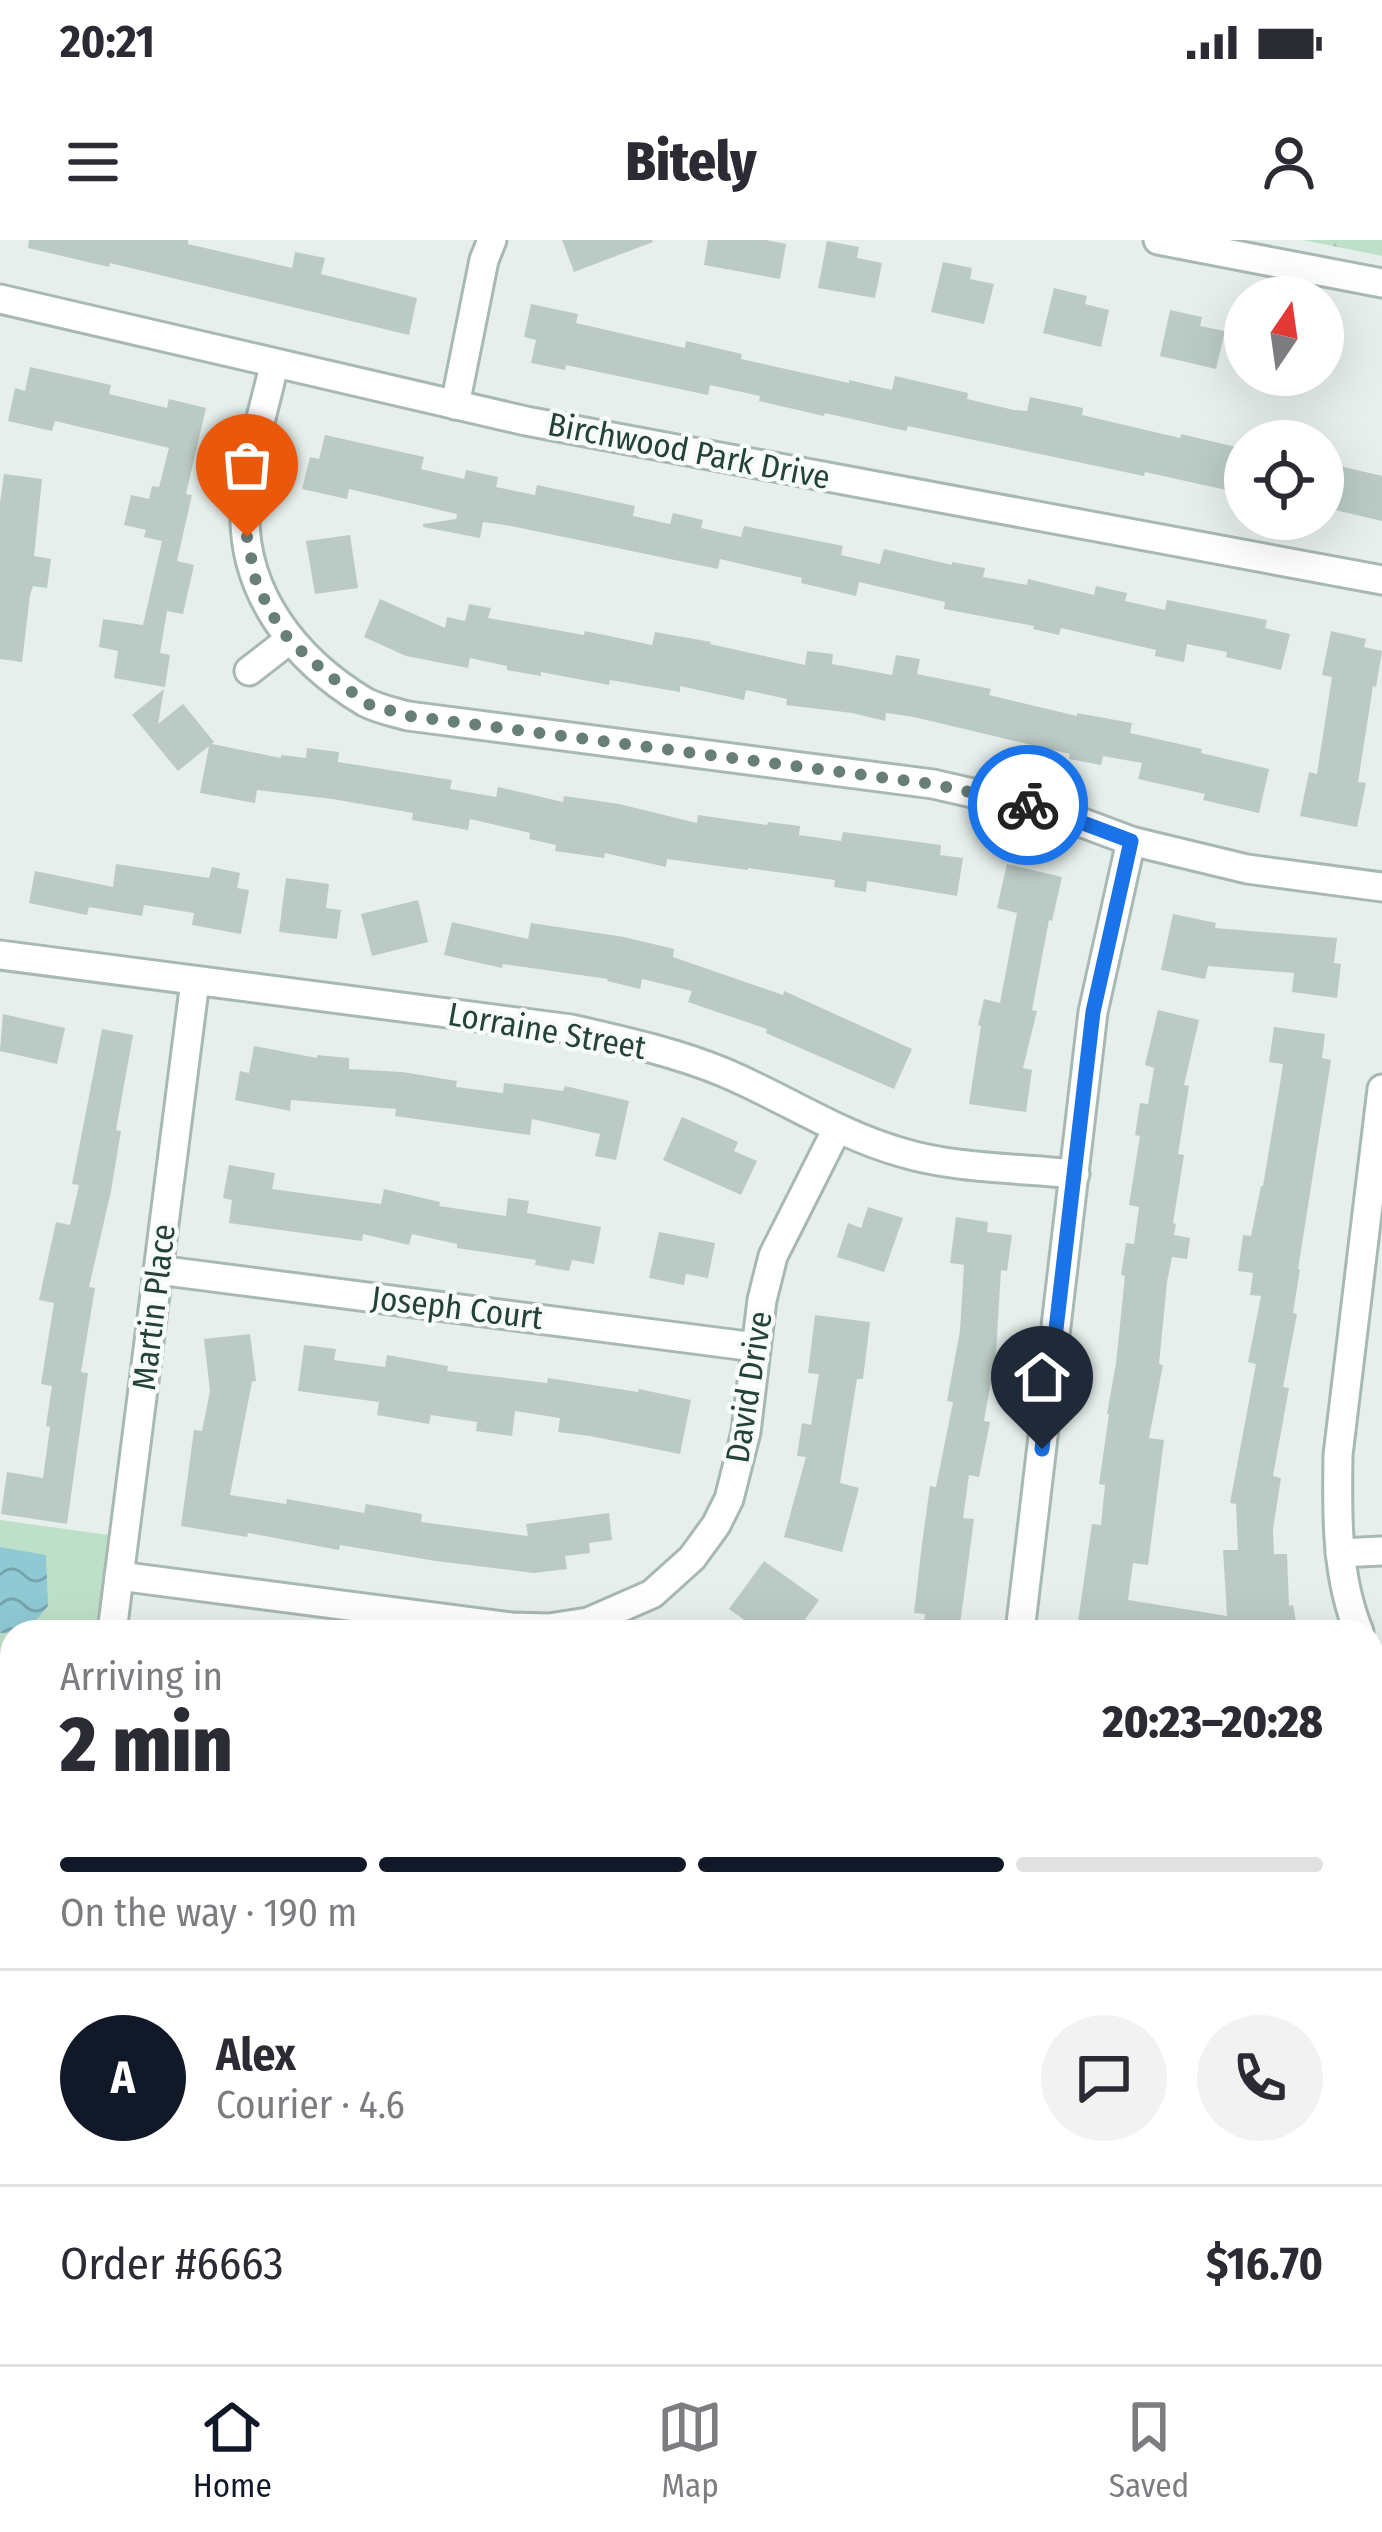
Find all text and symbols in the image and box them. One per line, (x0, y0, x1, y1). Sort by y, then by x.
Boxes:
text: 20:21 (60, 15, 155, 69)
icon: menu (60, 129, 126, 195)
icon: person (1256, 129, 1322, 195)
text: Bitely (626, 130, 756, 194)
north arrow (1224, 276, 1344, 396)
map controls (1224, 276, 1344, 540)
street label: Birchwood Park Drive (545, 404, 833, 498)
pin (196, 414, 298, 537)
button: locate (1224, 420, 1344, 540)
icon: bag (214, 432, 280, 498)
courier (968, 745, 1088, 865)
icon: bike (995, 772, 1061, 838)
street label: Lorraine Street (445, 994, 649, 1068)
street label: Martin Place (124, 1222, 184, 1392)
street label: Joseph Court (369, 1278, 545, 1338)
street label: David Drive (717, 1308, 781, 1466)
pin (991, 1326, 1093, 1449)
icon: home (1009, 1344, 1075, 1410)
text: Arriving in (60, 1654, 223, 1700)
text: 20:23–20:28 (1103, 1695, 1323, 1749)
text: 2 min (60, 1698, 233, 1792)
text: On the way · 190 m (60, 1890, 357, 1936)
button: chat (1041, 2015, 1167, 2141)
button: phone (1197, 2015, 1323, 2141)
text: Alex (216, 2028, 296, 2082)
text: A (111, 2051, 135, 2105)
text: Courier · 4.6 (216, 2082, 405, 2128)
text: Order #6663 (60, 2237, 283, 2291)
text: $16.70 (1206, 2237, 1323, 2291)
tab: Home (193, 2394, 272, 2506)
tab: Map (657, 2394, 723, 2506)
tab: Saved (1109, 2394, 1189, 2506)

